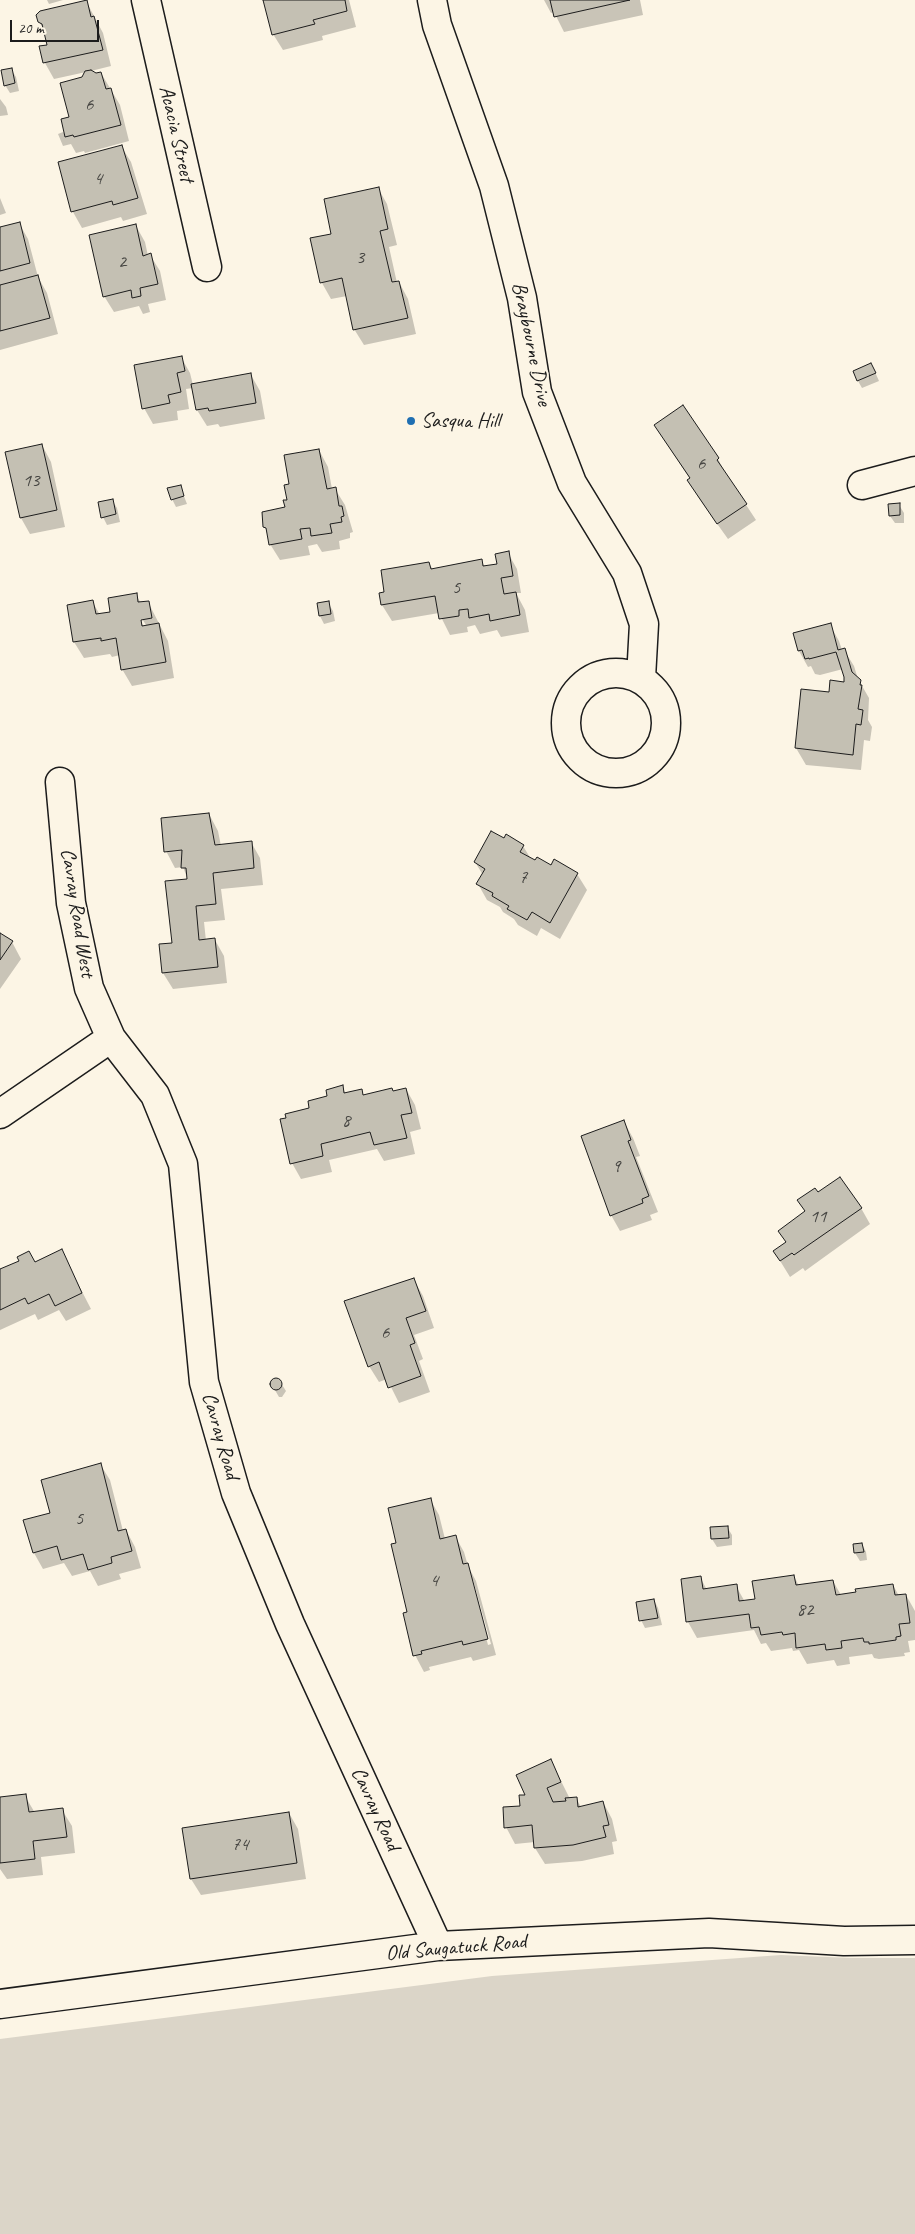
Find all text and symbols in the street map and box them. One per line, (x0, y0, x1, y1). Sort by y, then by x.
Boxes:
scale bar (12, 10, 101, 42)
text: 20 m (18, 19, 44, 38)
street label: Acacia Street (153, 83, 199, 185)
house number: 6 (85, 94, 93, 116)
house number: 4 (94, 168, 102, 190)
house number: 3 (356, 247, 364, 269)
house number: 2 (118, 251, 126, 273)
street label: Braybourne Drive (506, 280, 556, 408)
place label: Sasqua Hill (421, 408, 500, 434)
marker: Sasqua Hill (405, 415, 417, 427)
house number: 6 (697, 453, 705, 475)
house number: 13 (22, 470, 40, 492)
house number: 5 (452, 577, 460, 599)
street label: Cavray Road West (54, 847, 100, 979)
house number: 7 (519, 867, 527, 889)
house number: 8 (342, 1110, 350, 1132)
house number: 9 (612, 1156, 620, 1178)
house number: 11 (809, 1206, 827, 1228)
house number: 6 (381, 1322, 389, 1344)
street label: Cavray Road (196, 1390, 244, 1482)
house number: 5 (75, 1508, 83, 1530)
house number: 4 (430, 1570, 438, 1592)
house number: 82 (796, 1599, 814, 1621)
street label: Cavray Road (345, 1763, 405, 1855)
house number: 74 (231, 1834, 249, 1856)
street label: Old Saugatuck Road (385, 1929, 527, 1967)

